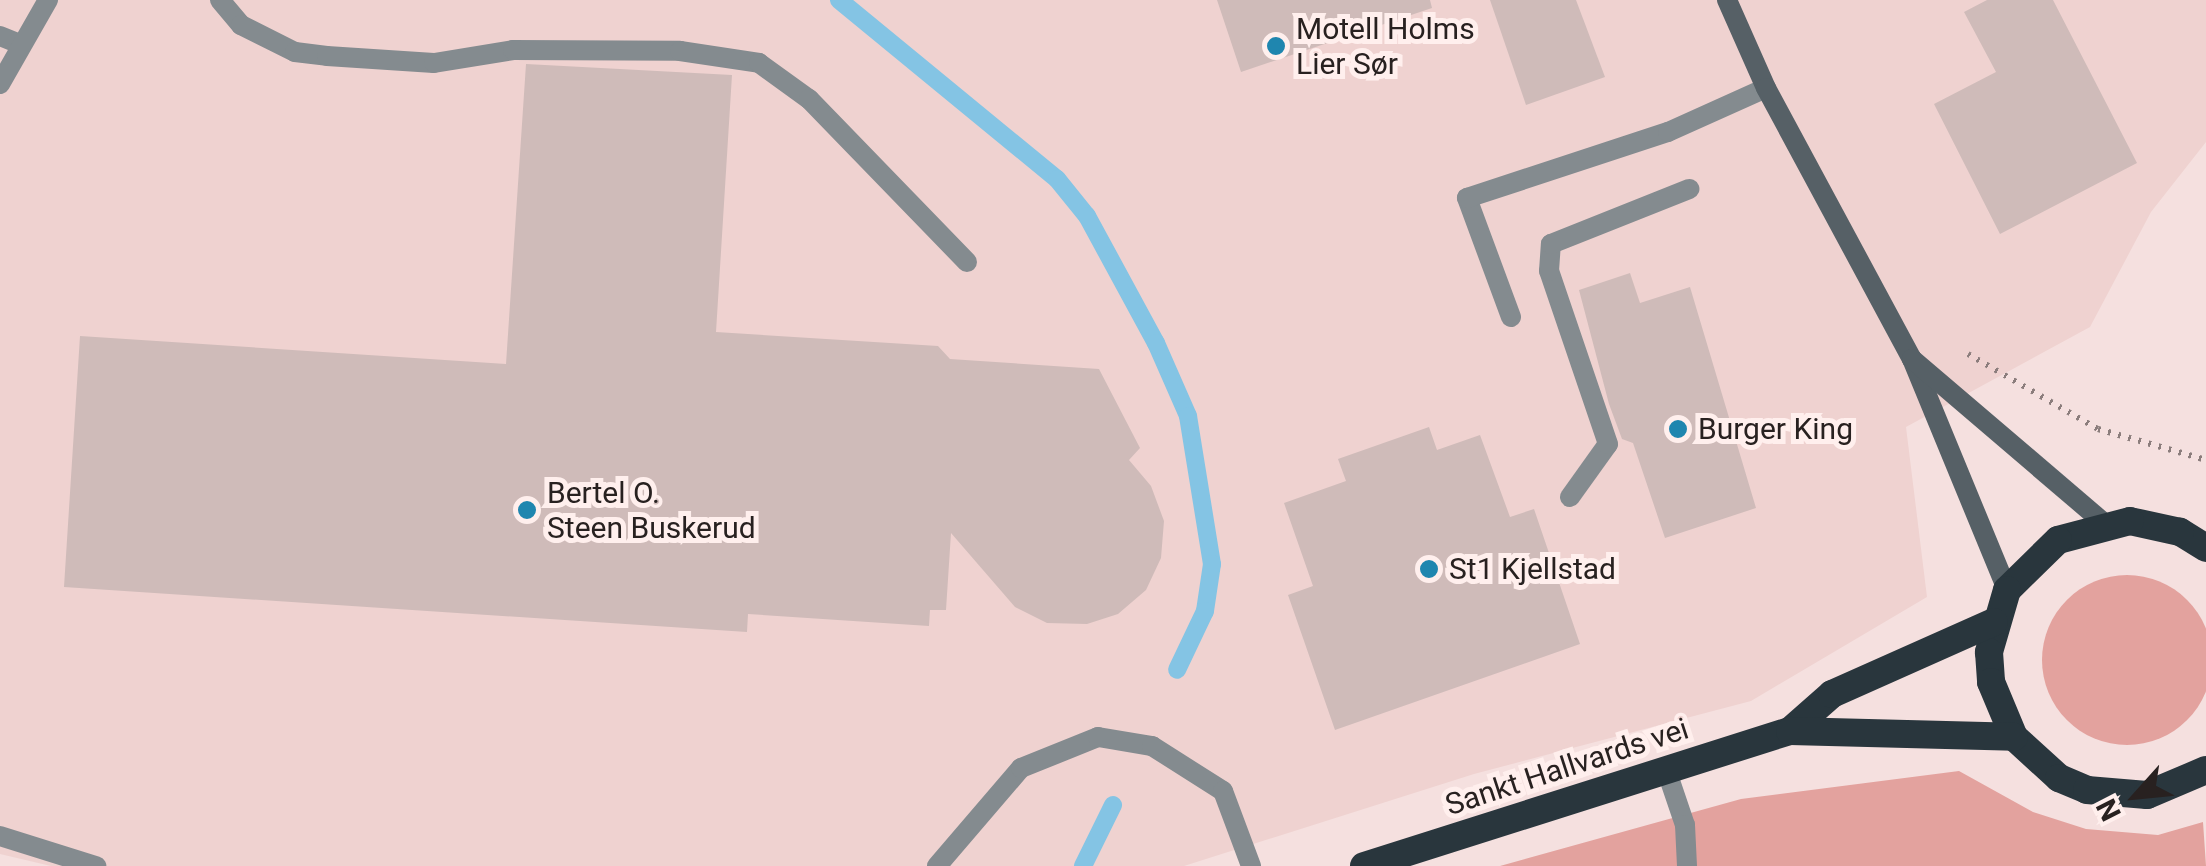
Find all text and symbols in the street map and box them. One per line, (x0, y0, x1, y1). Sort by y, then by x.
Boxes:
place label: Motell Holms Lier Sør (1296, 11, 1475, 82)
marker: Motell Holms Lier Sør (1265, 35, 1287, 57)
place label: Burger King (1698, 411, 1853, 447)
marker: Burger King (1667, 418, 1689, 440)
place label: Bertel O. Steen Buskerud (547, 475, 756, 546)
marker: Bertel O. Steen Buskerud (516, 499, 538, 521)
place label: St1 Kjellstad (1449, 551, 1616, 587)
marker: St1 Kjellstad (1418, 558, 1440, 580)
street label: Sankt Hallvards vei (1441, 711, 1693, 823)
north arrow (2086, 746, 2186, 846)
text: N (2090, 794, 2128, 826)

